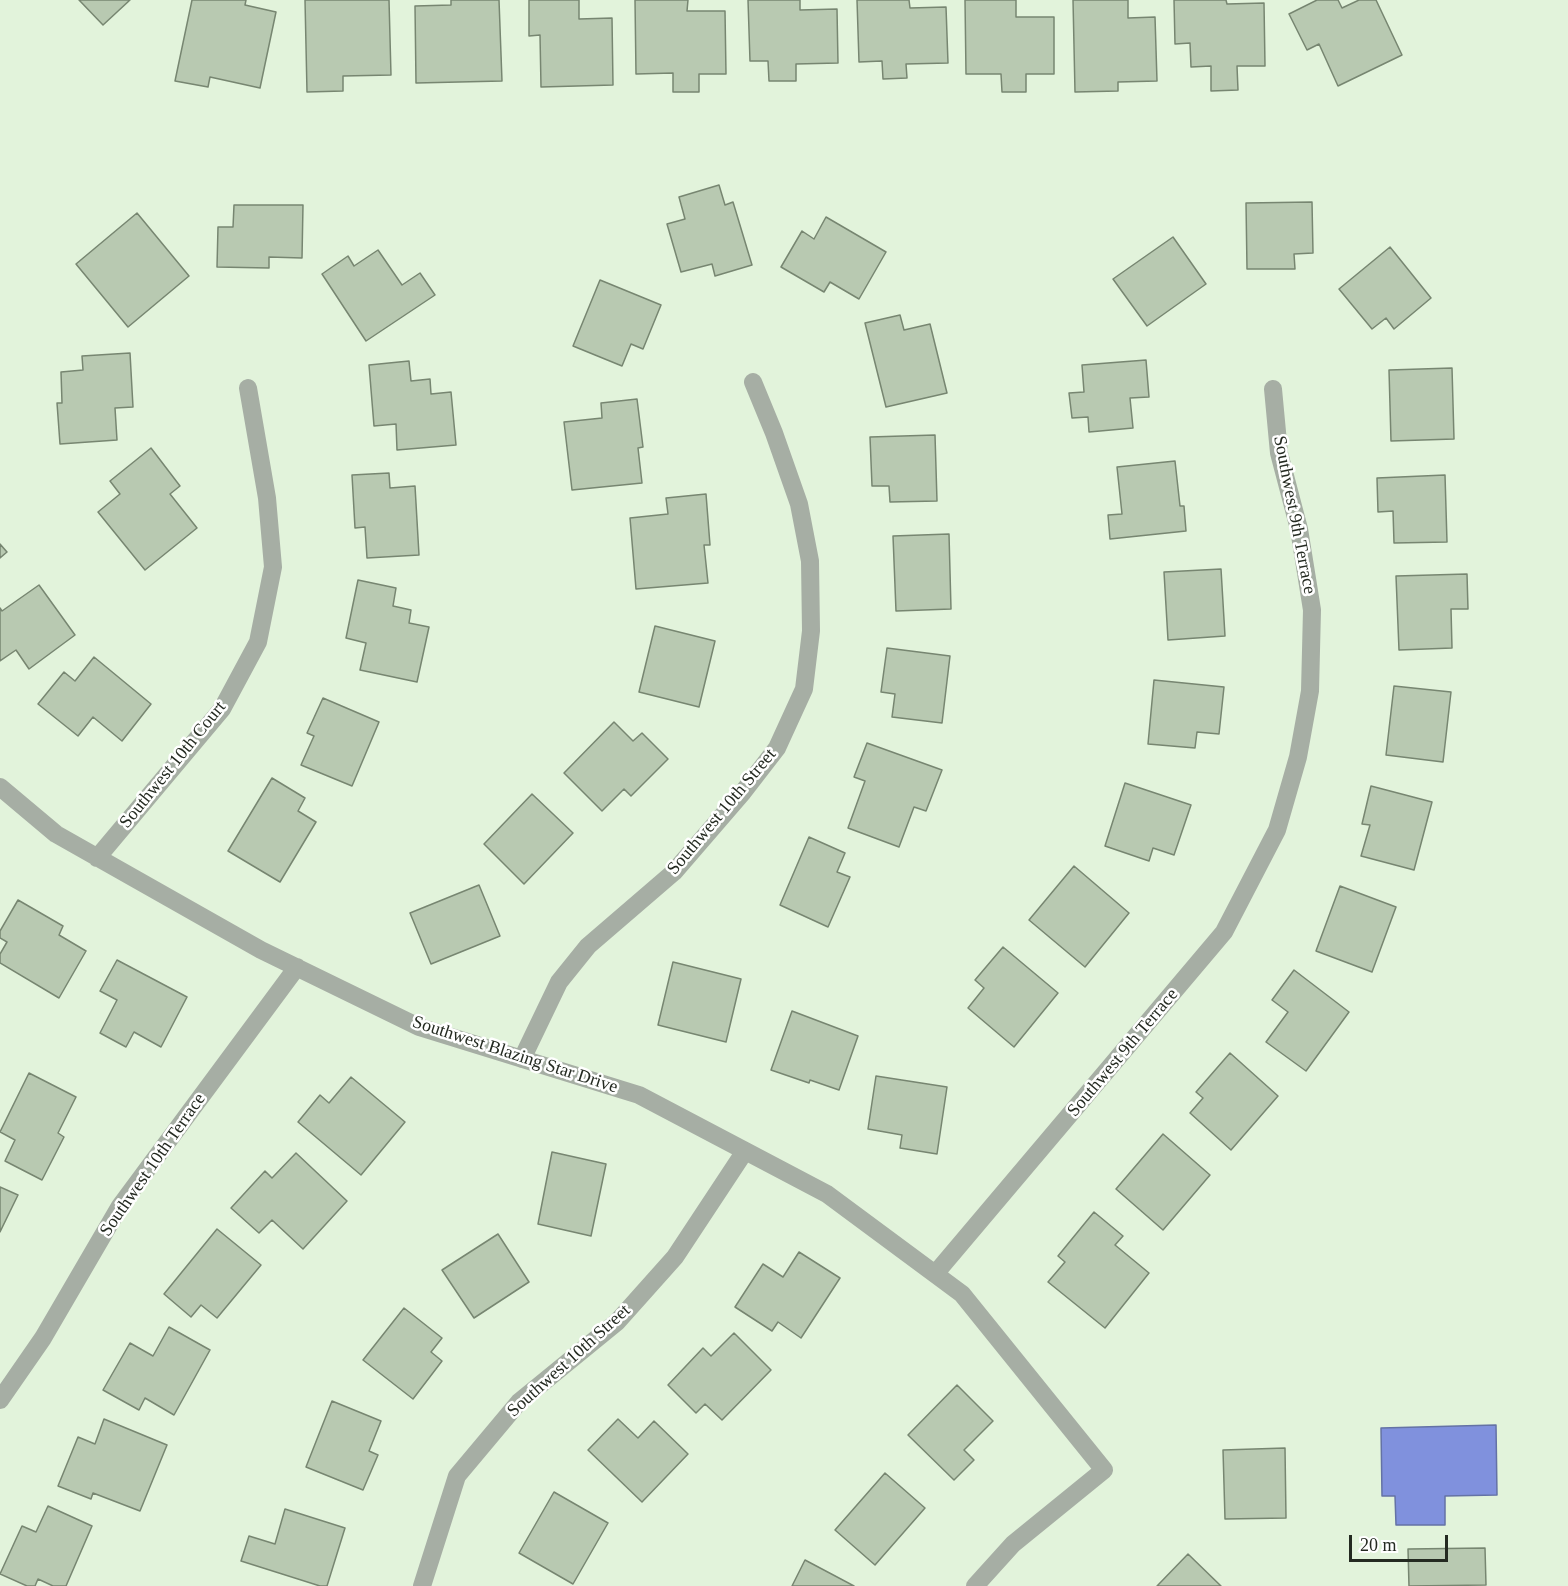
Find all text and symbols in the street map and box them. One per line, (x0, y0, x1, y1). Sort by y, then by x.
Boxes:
street label: Southwest 9th Terrace (1268, 434, 1320, 596)
street label: Southwest 10th Court (115, 697, 231, 833)
street label: Southwest 10th Street (663, 745, 781, 879)
street label: Southwest 9th Terrace (1063, 985, 1183, 1121)
street label: Southwest Blazing Star Drive (410, 1012, 620, 1098)
street label: Southwest 10th Terrace (95, 1089, 211, 1241)
street label: Southwest 10th Street (503, 1300, 635, 1422)
scale bar (1352, 1523, 1451, 1561)
text: 20 m (1360, 1535, 1397, 1555)

